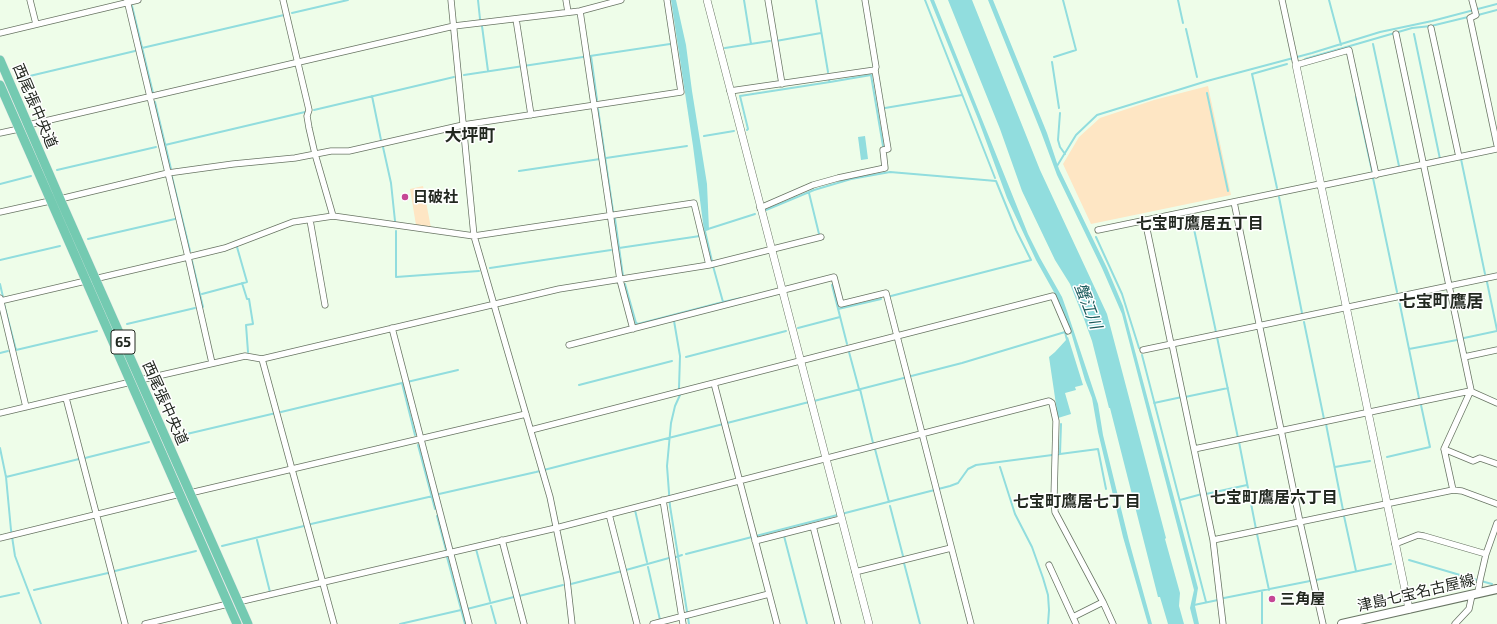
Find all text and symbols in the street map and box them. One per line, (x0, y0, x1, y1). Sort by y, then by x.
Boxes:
street label: 西尾張中央道 (9, 61, 61, 151)
district label: 大坪町 (445, 125, 495, 145)
place label: 日破社 (413, 188, 458, 206)
marker: 日破社 (400, 192, 410, 202)
district label: 七宝町鷹居五丁目 (1136, 214, 1264, 234)
water label: 蟹江川 (1070, 280, 1106, 332)
district label: 七宝町鷹居 (1399, 291, 1483, 311)
road number: 65 (111, 330, 135, 354)
street label: 西尾張中央道 (138, 358, 192, 448)
district label: 七宝町鷹居六丁目 (1210, 488, 1338, 508)
district label: 七宝町鷹居七丁目 (1013, 492, 1141, 512)
street label: 津島七宝名古屋線 (1356, 571, 1476, 615)
place label: 三角屋 (1280, 590, 1325, 608)
marker: 三角屋 (1267, 594, 1277, 604)

